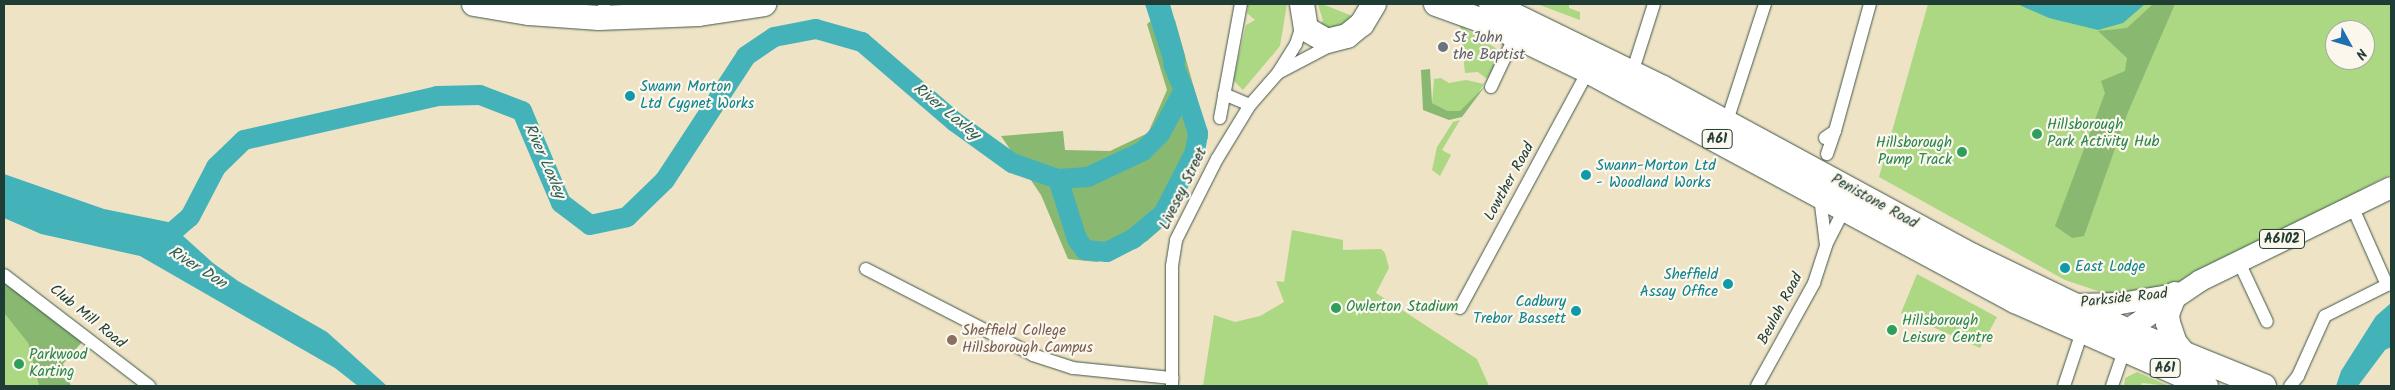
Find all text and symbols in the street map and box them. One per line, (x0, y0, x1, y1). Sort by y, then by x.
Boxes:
north arrow (2325, 20, 2375, 70)
place label: St John the Baptist (1453, 29, 1525, 64)
marker: St John the Baptist (1437, 41, 1449, 53)
text: N (2350, 43, 2372, 64)
place label: Swann Morton Ltd Cygnet Works (640, 78, 754, 113)
water label: River Loxley (909, 79, 983, 145)
marker: Swann Morton Ltd Cygnet Works (624, 90, 636, 102)
place label: Hillsborough Park Activity Hub (2047, 116, 2159, 151)
water label: River Loxley (519, 120, 569, 202)
road number: A61 (1701, 128, 1733, 150)
marker: Hillsborough Park Activity Hub (2031, 128, 2043, 140)
place label: Hillsborough Pump Track (1876, 134, 1952, 169)
street label: Lowther Road (1481, 140, 1539, 224)
street label: Livesey Street (1156, 145, 1212, 233)
marker: Hillsborough Pump Track (1956, 146, 1968, 158)
place label: Swann-Morton Ltd - Woodland Works (1596, 157, 1716, 192)
marker: Swann-Morton Ltd - Woodland Works (1580, 169, 1592, 181)
street label: Penistone Road (1828, 171, 1920, 233)
road number: A6102 (2258, 228, 2306, 250)
water label: River Don (164, 243, 230, 293)
place label: East Lodge (2075, 259, 2145, 277)
marker: East Lodge (2059, 262, 2071, 274)
place label: Sheffield Assay Office (1640, 266, 1718, 301)
street label: Beulah Road (1755, 270, 1807, 348)
marker: Sheffield Assay Office (1722, 278, 1734, 290)
street label: Club Mill Road (45, 281, 129, 353)
street label: Parkside Road (2080, 285, 2168, 313)
place label: Cadbury Trebor Bassett (1473, 293, 1566, 328)
place label: Owlerton Stadium (1346, 299, 1458, 317)
marker: Owlerton Stadium (1330, 302, 1342, 314)
marker: Cadbury Trebor Bassett (1570, 305, 1582, 317)
place label: Hillsborough Leisure Centre (1902, 312, 1993, 347)
place label: Sheffield College Hillsborough Campus (962, 322, 1093, 357)
marker: Hillsborough Leisure Centre (1886, 324, 1898, 336)
marker: Sheffield College Hillsborough Campus (946, 334, 958, 346)
place label: Parkwood Karting (29, 346, 87, 381)
road number: A61 (2149, 356, 2181, 379)
marker: Parkwood Karting (13, 358, 25, 370)

